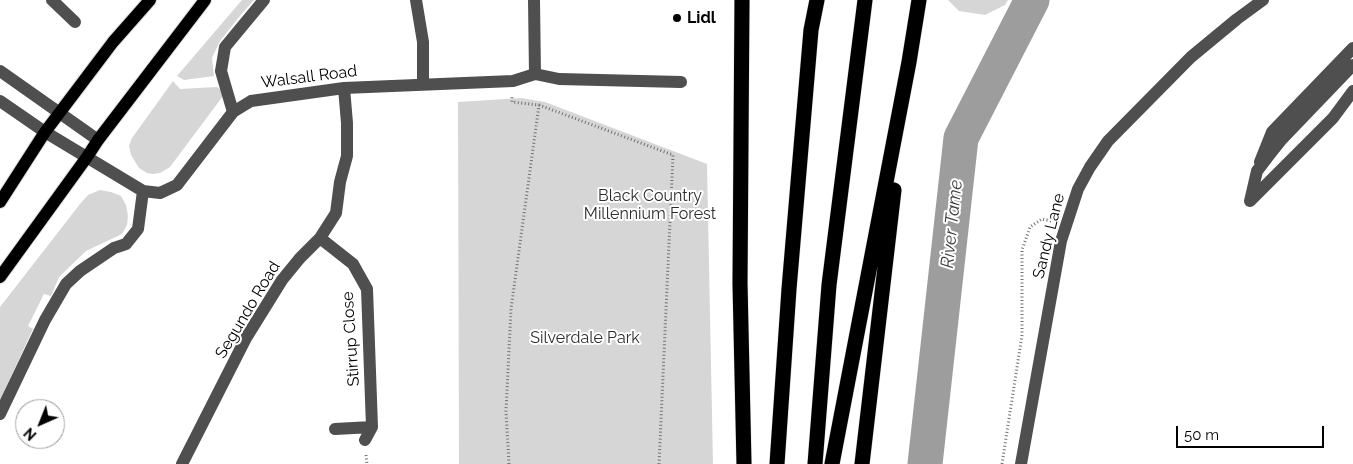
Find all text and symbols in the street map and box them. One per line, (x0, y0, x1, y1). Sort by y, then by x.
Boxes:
place label: Lidl (687, 8, 716, 28)
marker: Lidl (671, 12, 683, 24)
street label: Walsall Road (260, 62, 358, 92)
water label: River Tame (937, 179, 967, 269)
park label: Black Country Millennium Forest (584, 186, 716, 224)
street label: Sandy Lane (1029, 191, 1069, 281)
street label: Segundo Road (212, 258, 284, 362)
street label: Stirrup Close (338, 291, 364, 387)
park label: Silverdale Park (530, 328, 640, 348)
north arrow (15, 399, 65, 449)
scale bar (1178, 416, 1326, 448)
text: N (21, 425, 40, 444)
text: 50 m (1184, 426, 1219, 444)

